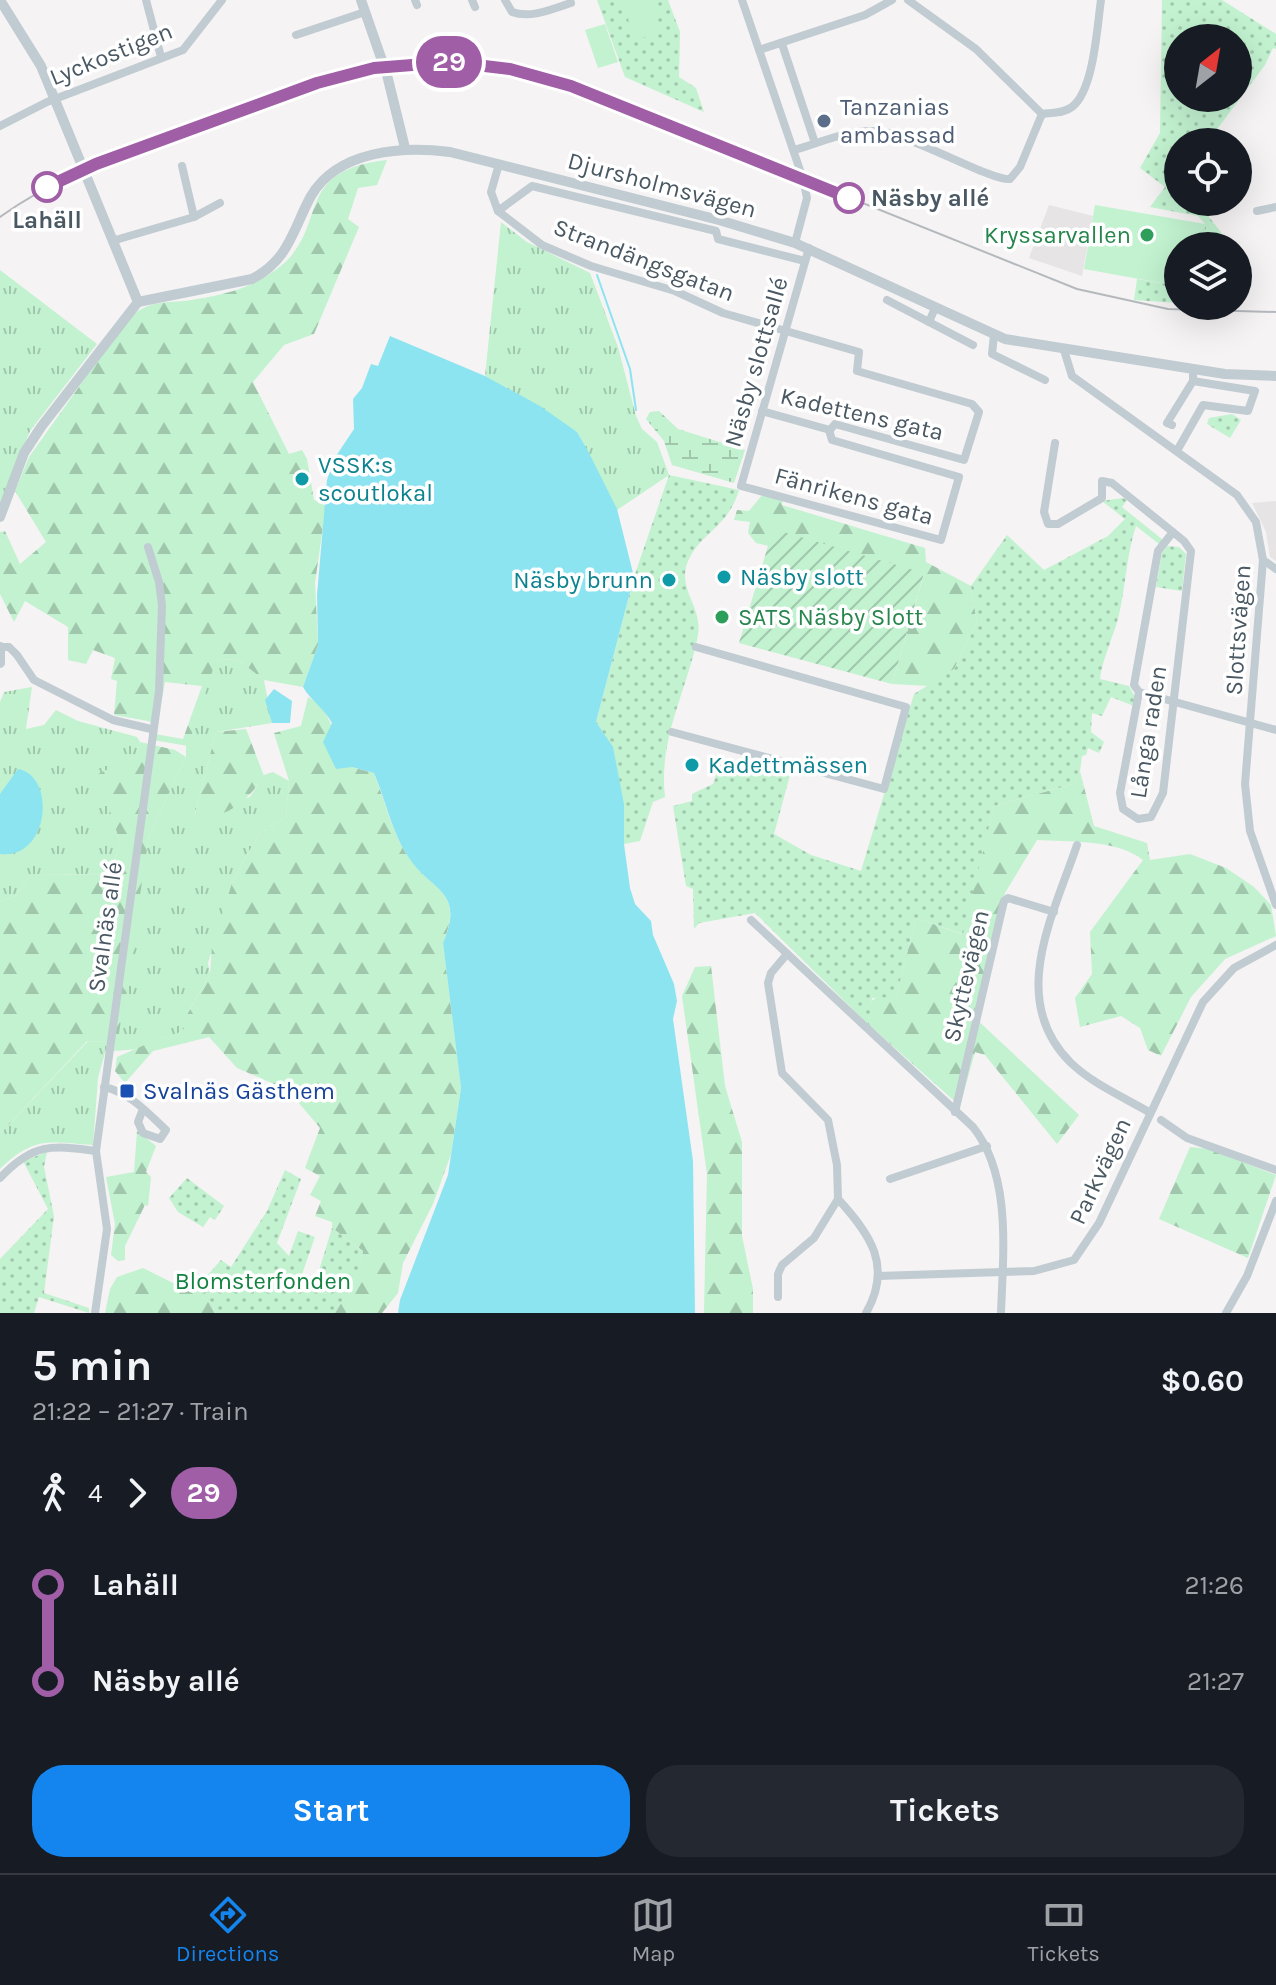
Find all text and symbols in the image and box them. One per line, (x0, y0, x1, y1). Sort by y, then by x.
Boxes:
street label: Lyckostigen (46, 17, 176, 91)
north arrow (1164, 24, 1252, 112)
map controls (1164, 24, 1252, 320)
line badge: 29 (413, 36, 485, 88)
text: 29 (432, 45, 466, 78)
place label: Tanzanias ambassad (840, 93, 956, 149)
marker: Tanzanias ambassad (815, 112, 833, 130)
button: locate (1164, 128, 1252, 216)
street label: Djursholmsvägen (565, 146, 759, 224)
marker: Lahäll (32, 172, 62, 202)
marker: Näsby allé (834, 183, 864, 213)
place label: Näsby allé (871, 184, 989, 212)
place label: Lahäll (12, 206, 82, 234)
street label: Strandängsgatan (550, 213, 738, 307)
place label: Kryssarvallen (984, 221, 1131, 249)
marker: Kryssarvallen (1138, 226, 1156, 244)
button: layers (1164, 232, 1252, 320)
street label: Näsby slottsallé (718, 274, 794, 450)
street label: Kadettens gata (778, 382, 946, 446)
place label: VSSK:s scoutlokal (318, 451, 433, 507)
street label: Fänrikens gata (772, 461, 936, 531)
marker: VSSK:s scoutlokal (293, 470, 311, 488)
place label: Näsby slott (740, 563, 864, 591)
street label: Slottsvägen (1219, 564, 1257, 696)
place label: Näsby brunn (513, 566, 653, 594)
marker: Näsby slott (715, 568, 733, 586)
marker: Näsby brunn (660, 571, 678, 589)
place label: SATS Näsby Slott (738, 603, 923, 631)
marker: SATS Näsby Slott (713, 608, 731, 626)
street label: Långa raden (1124, 663, 1172, 801)
place label: Kadettmässen (708, 751, 868, 779)
marker: Kadettmässen (683, 756, 701, 774)
street label: Svalnäs allé (82, 860, 128, 994)
street label: Skyttevägen (937, 907, 995, 1045)
place label: Svalnäs Gästhem (143, 1077, 335, 1105)
marker: Svalnäs Gästhem (118, 1082, 136, 1100)
street label: Parkvägen (1063, 1113, 1137, 1229)
park label: Blomsterfonden (175, 1267, 351, 1295)
text: 5 min (32, 1340, 152, 1391)
text: $0.60 (1161, 1363, 1244, 1399)
text: 21:22 – 21:27 · Train (32, 1396, 249, 1427)
icon: walk (32, 1471, 76, 1515)
icon: forward (115, 1471, 159, 1515)
text: 29 (187, 1476, 221, 1509)
text: 4 (88, 1478, 103, 1509)
text: Lahäll (92, 1567, 179, 1603)
text: 21:26 (1184, 1570, 1244, 1601)
text: Näsby allé (92, 1663, 240, 1699)
text: 21:27 (1187, 1666, 1244, 1697)
button: Start (32, 1765, 630, 1857)
button: Tickets (646, 1765, 1244, 1857)
tab: Directions (176, 1893, 279, 1967)
tab: Map (631, 1893, 675, 1967)
tab: Tickets (1027, 1893, 1100, 1967)

